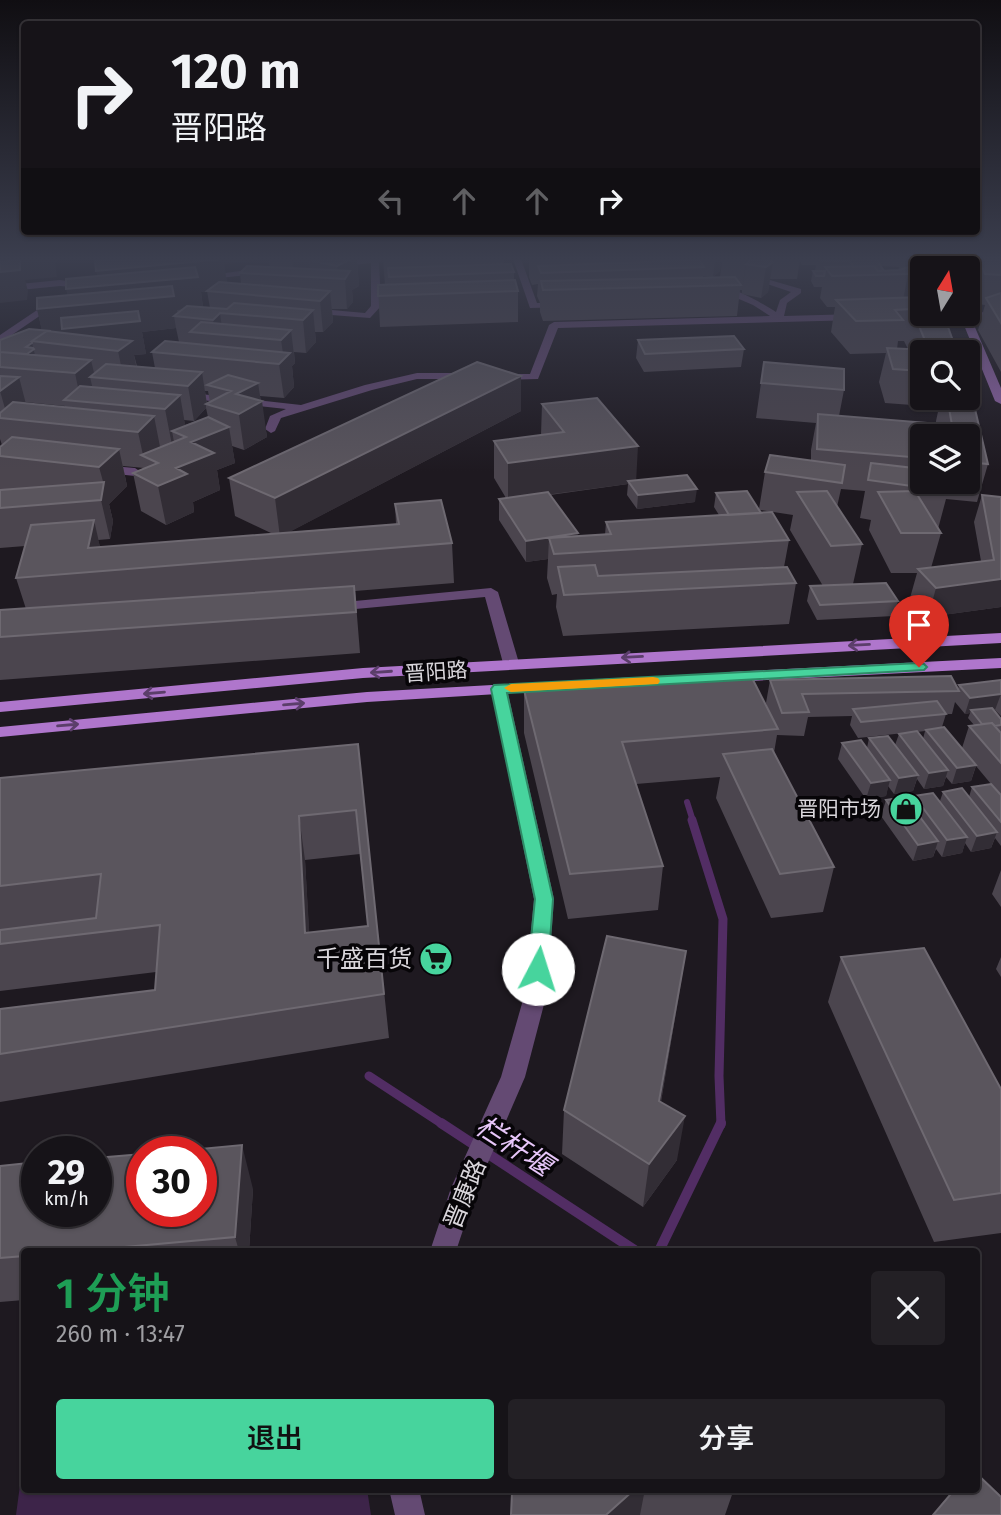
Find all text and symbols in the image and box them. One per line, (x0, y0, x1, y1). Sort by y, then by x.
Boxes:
text: 120 m (171, 42, 301, 101)
icon: right (56, 49, 147, 140)
text: 晋阳路 (171, 109, 267, 147)
icon: left (372, 182, 410, 220)
icon: ahead (445, 182, 483, 220)
icon: ahead (518, 182, 556, 220)
icon: right (591, 182, 629, 220)
north arrow (910, 256, 980, 326)
map controls (910, 256, 980, 494)
button: search (910, 340, 980, 410)
button: layers (910, 424, 980, 494)
pin (889, 595, 949, 667)
icon: arrive (900, 606, 938, 644)
one-way arrow (849, 639, 871, 652)
one-way arrow (621, 650, 644, 663)
street label: 晋阳路 (404, 657, 468, 687)
one-way arrow (370, 666, 393, 679)
one-way arrow (143, 686, 166, 699)
one-way arrow (283, 697, 305, 710)
one-way arrow (56, 718, 79, 731)
shop icon: 晋阳市场 (887, 790, 925, 828)
place label: 晋阳市场 (797, 796, 881, 822)
position arrow (501, 932, 575, 1006)
supermarket icon: 千盛百货 (417, 940, 455, 978)
place label: 千盛百货 (316, 945, 412, 973)
water label: 栏杆堰 (470, 1109, 562, 1185)
speed limit sign: 30 (126, 1136, 217, 1227)
text: 29 (48, 1151, 85, 1193)
street label: 晋康路 (439, 1155, 491, 1233)
text: km/h (44, 1188, 89, 1210)
text: 1 分钟 (56, 1269, 169, 1319)
button: close (871, 1271, 945, 1345)
text: 260 m · 13:47 (56, 1320, 185, 1348)
button: 退出 (56, 1399, 494, 1479)
button: 分享 (508, 1399, 945, 1479)

